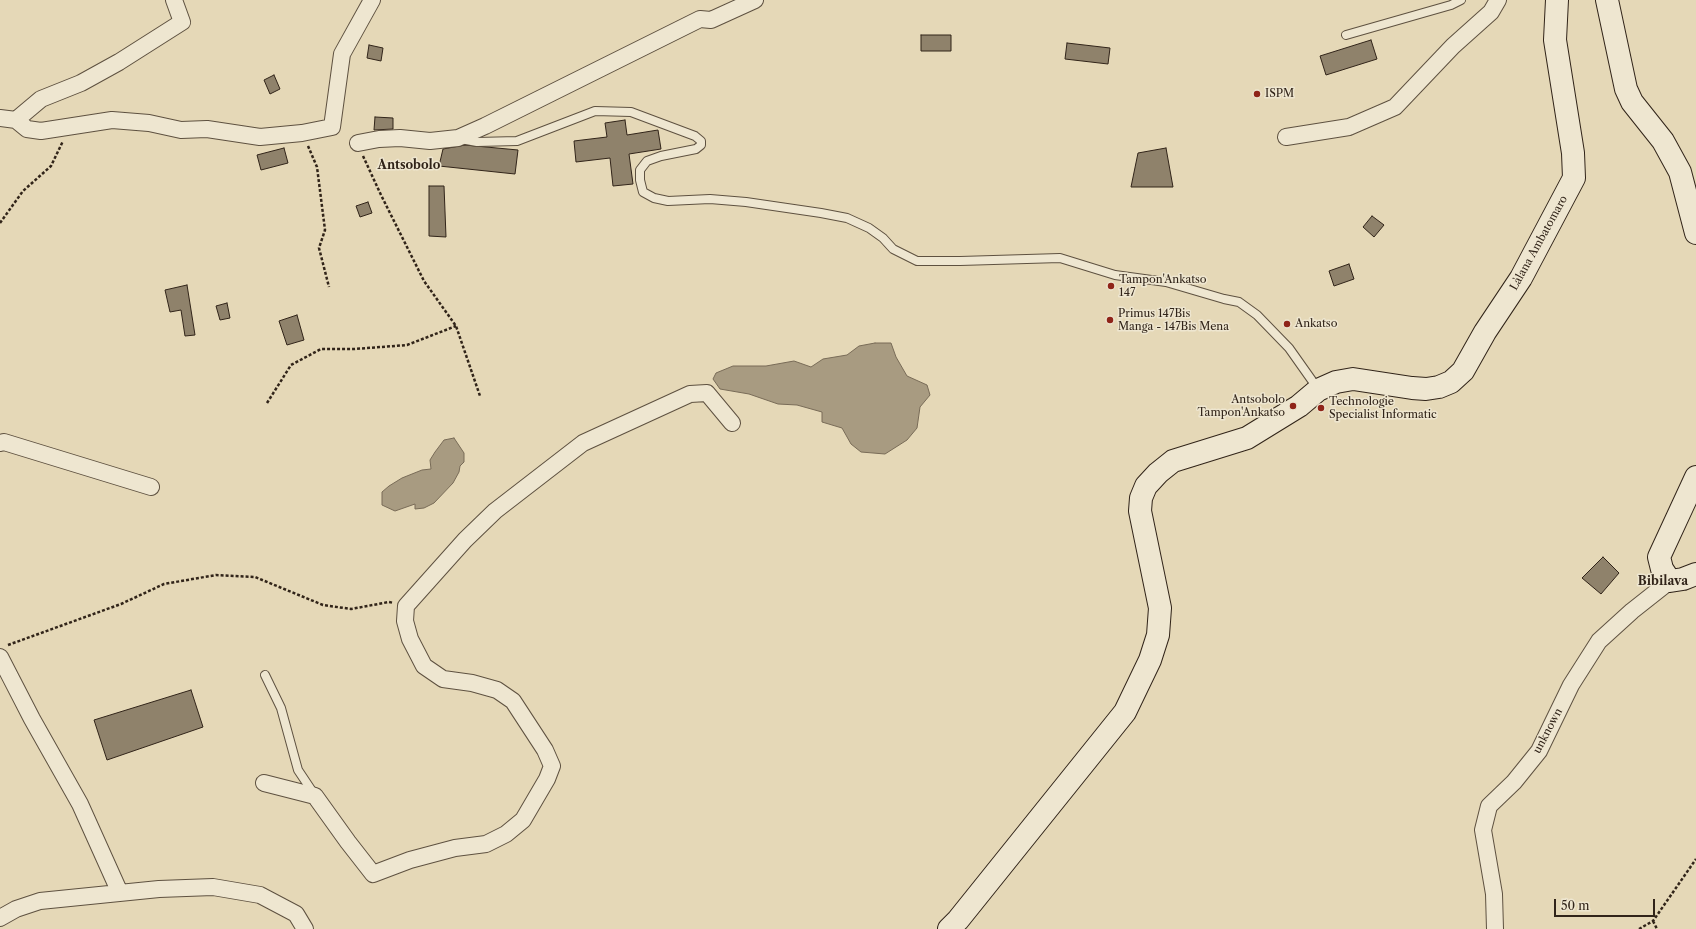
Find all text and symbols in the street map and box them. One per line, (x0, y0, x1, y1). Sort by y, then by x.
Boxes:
place label: ISPM (1265, 87, 1294, 101)
marker: ISPM (1252, 89, 1262, 99)
district label: Antsobolo (378, 159, 440, 173)
street label: Làlana Ambatomaro (1507, 193, 1571, 293)
place label: Tampon'Ankatso 147 (1119, 273, 1207, 299)
marker: Tampon'Ankatso 147 (1106, 281, 1116, 291)
place label: Primus 147Bis Manga - 147Bis Mena (1118, 307, 1229, 333)
marker: Primus 147Bis Manga - 147Bis Mena (1105, 315, 1115, 325)
place label: Ankatso (1295, 317, 1337, 331)
marker: Ankatso (1282, 319, 1292, 329)
place label: Antsobolo Tampon'Ankatso (1197, 393, 1285, 419)
place label: Technologie Specialist Informatic (1329, 395, 1437, 421)
marker: Antsobolo Tampon'Ankatso (1288, 401, 1298, 411)
marker: Technologie Specialist Informatic (1316, 403, 1326, 413)
district label: Bibilava (1638, 575, 1688, 589)
street label: unknown (1531, 706, 1565, 756)
scale bar (1556, 891, 1657, 917)
text: 50 m (1561, 898, 1590, 913)

